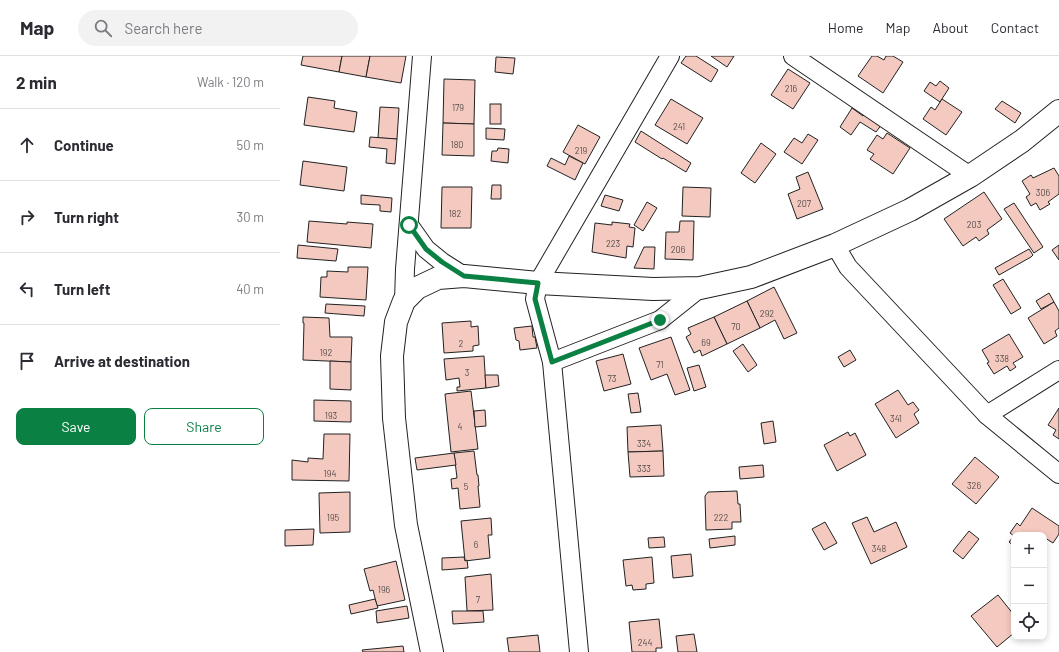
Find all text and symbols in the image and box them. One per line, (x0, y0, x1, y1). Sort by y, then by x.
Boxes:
search box (78, 10, 358, 46)
text: Map (20, 16, 54, 39)
icon: search (92, 17, 114, 39)
text: Search here (124, 19, 202, 37)
text: Home (828, 19, 864, 36)
text: Map (886, 19, 910, 36)
text: About (932, 19, 969, 36)
text: Contact (991, 19, 1039, 36)
text: 2 min (16, 72, 57, 92)
text: Walk · 120 m (197, 74, 264, 90)
house number: 216 (785, 83, 798, 94)
house number: 179 (452, 102, 464, 113)
house number: 241 (673, 121, 685, 132)
icon: ahead (16, 134, 38, 156)
text: Continue (54, 136, 114, 154)
text: 50 m (237, 137, 264, 153)
house number: 180 (451, 139, 463, 150)
house number: 219 (575, 145, 588, 156)
house number: 306 (1036, 187, 1051, 198)
house number: 207 (797, 198, 812, 209)
icon: right (16, 206, 38, 228)
text: Turn right (54, 208, 119, 226)
house number: 182 (449, 208, 462, 219)
text: 30 m (237, 209, 264, 225)
route start (400, 216, 418, 234)
house number: 203 (967, 219, 982, 230)
house number: 223 (606, 238, 620, 249)
house number: 206 (671, 244, 686, 255)
icon: left (16, 278, 38, 300)
text: Turn left (54, 280, 110, 298)
text: 40 m (236, 281, 264, 297)
house number: 292 (760, 308, 774, 319)
route end (651, 311, 669, 329)
house number: 70 (731, 321, 741, 332)
house number: 69 (701, 337, 711, 348)
house number: 2 (459, 338, 464, 349)
house number: 192 (320, 347, 333, 358)
icon: arrive (16, 350, 38, 372)
text: Arrive at destination (54, 352, 190, 370)
house number: 338 (995, 353, 1009, 364)
house number: 71 (656, 359, 664, 370)
house number: 3 (465, 367, 470, 378)
house number: 73 (608, 373, 617, 384)
button: Save (16, 408, 136, 445)
button: Share (144, 408, 264, 445)
house number: 193 (325, 410, 338, 421)
house number: 341 (890, 413, 902, 424)
house number: 4 (458, 421, 463, 432)
house number: 334 (637, 438, 651, 449)
house number: 333 (637, 463, 651, 474)
house number: 194 (324, 468, 336, 479)
house number: 326 (967, 480, 981, 491)
house number: 5 (464, 481, 469, 492)
house number: 195 (327, 512, 340, 523)
house number: 222 (714, 512, 728, 523)
map controls (1011, 532, 1047, 640)
button: + (1011, 532, 1047, 568)
house number: 6 (474, 539, 479, 550)
house number: 348 (872, 543, 886, 554)
button: − (1011, 568, 1047, 604)
house number: 196 (378, 584, 391, 595)
house number: 7 (476, 594, 481, 605)
button: locate (1011, 604, 1047, 640)
house number: 244 (638, 637, 652, 648)

